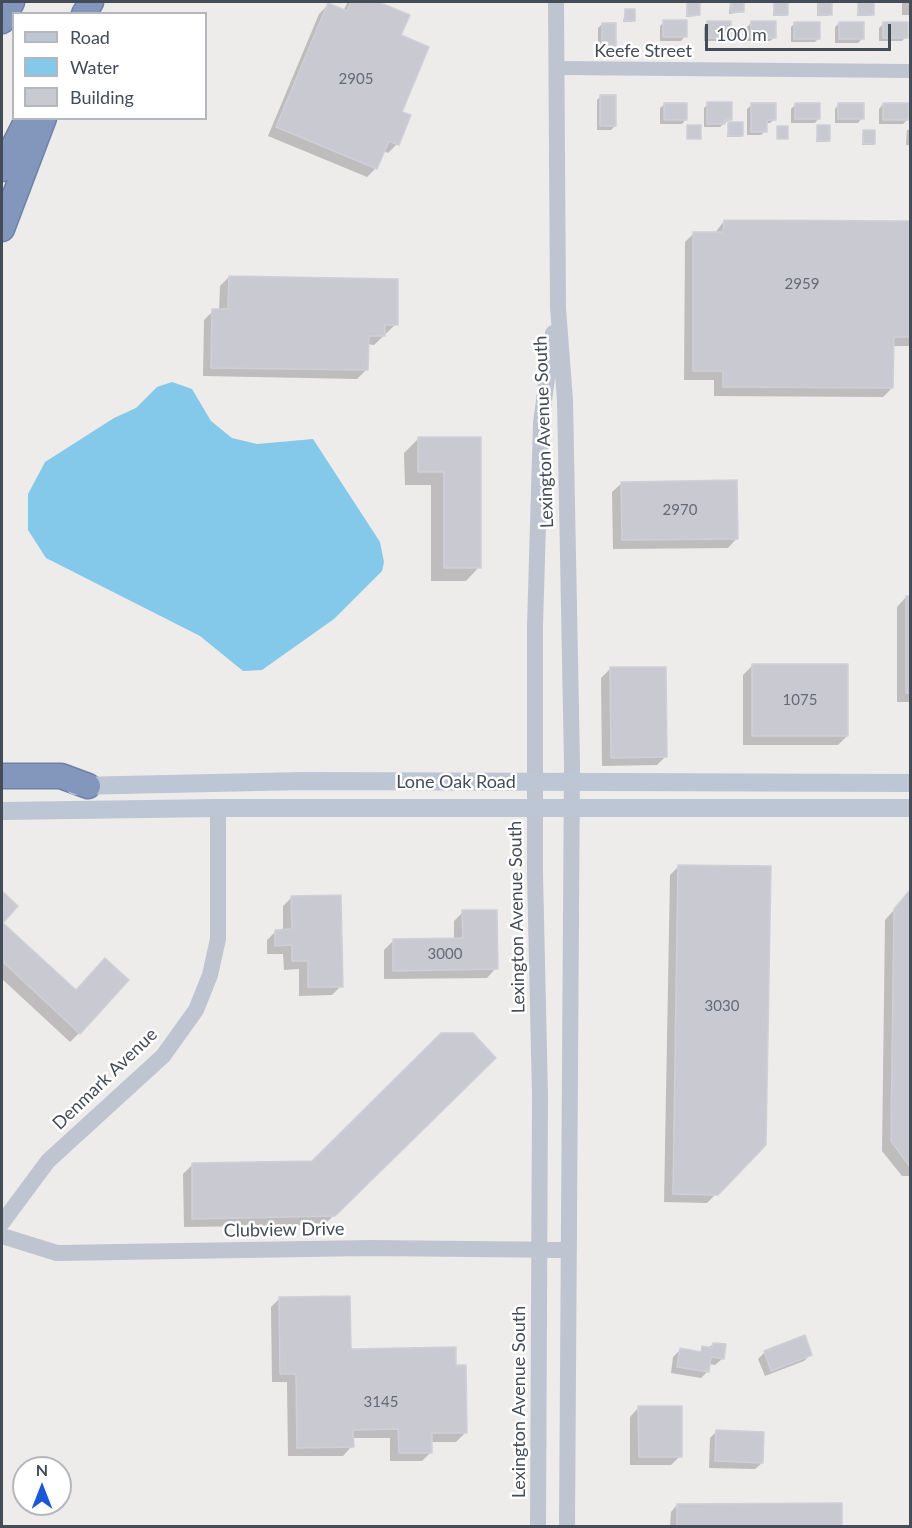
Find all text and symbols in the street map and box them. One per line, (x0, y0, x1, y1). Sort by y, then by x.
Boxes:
legend (12, 12, 207, 120)
scale bar (708, 12, 894, 50)
text: 100 m (716, 23, 767, 45)
text: Road (70, 26, 110, 48)
street label: Keefe Street (594, 40, 692, 62)
text: Water (70, 56, 119, 78)
house number: 2905 (339, 70, 373, 88)
text: Building (70, 86, 134, 108)
house number: 2959 (785, 275, 819, 293)
street label: Lexington Avenue South (530, 335, 558, 529)
house number: 2970 (663, 501, 697, 519)
house number: 1075 (783, 691, 817, 709)
street label: Lone Oak Road (396, 771, 516, 793)
street label: Lexington Avenue South (505, 821, 529, 1013)
house number: 3000 (428, 945, 462, 963)
house number: 3030 (705, 997, 739, 1015)
street label: Denmark Avenue (48, 1024, 162, 1134)
street label: Clubview Drive (223, 1218, 345, 1242)
street label: Lexington Avenue South (508, 1306, 530, 1498)
house number: 3145 (364, 1393, 398, 1411)
north arrow (12, 1456, 72, 1516)
text: N (36, 1460, 48, 1479)

